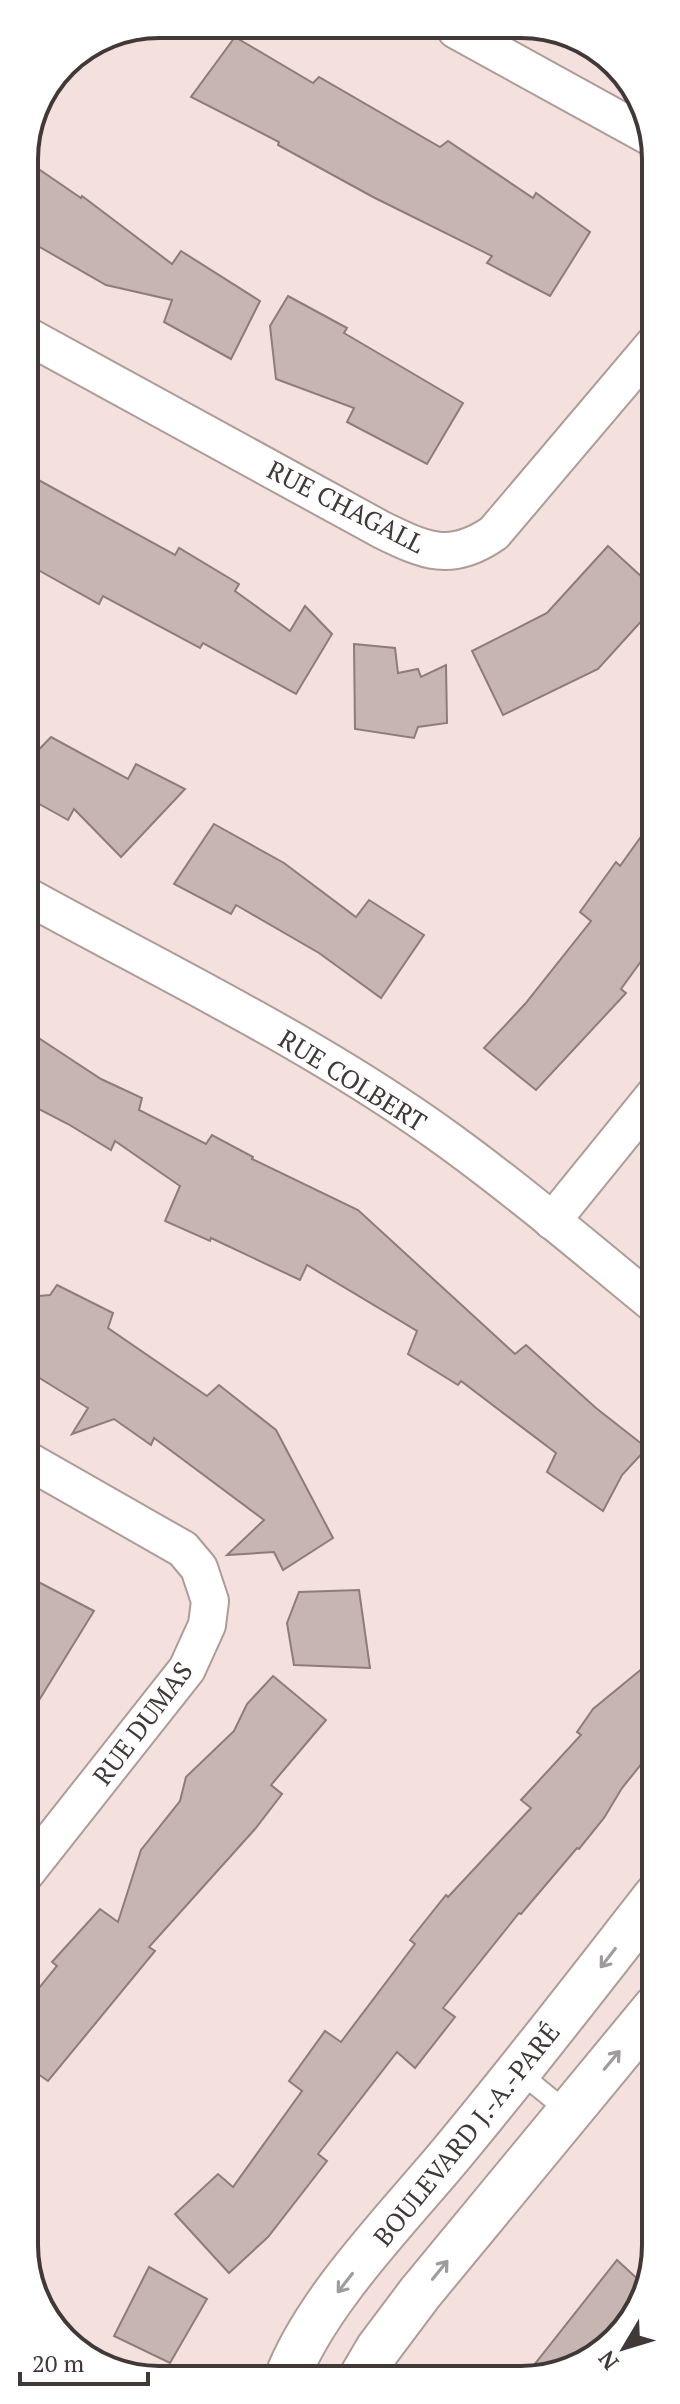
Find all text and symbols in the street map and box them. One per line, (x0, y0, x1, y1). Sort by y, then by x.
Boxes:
street label: RUE CHAGALL (262, 452, 430, 560)
street label: RUE COLBERT (273, 1021, 433, 1139)
street label: RUE DUMAS (85, 1655, 199, 1791)
one-way arrow (599, 1947, 616, 1968)
street label: BOULEVARD J.-A.-PARÉ (365, 2015, 567, 2253)
one-way arrow (603, 2050, 621, 2071)
one-way arrow (431, 2260, 449, 2281)
one-way arrow (336, 2272, 353, 2293)
north arrow (584, 2308, 664, 2388)
scale bar (20, 2336, 148, 2386)
text: N (591, 2345, 624, 2376)
text: 20 m (32, 2347, 84, 2379)

